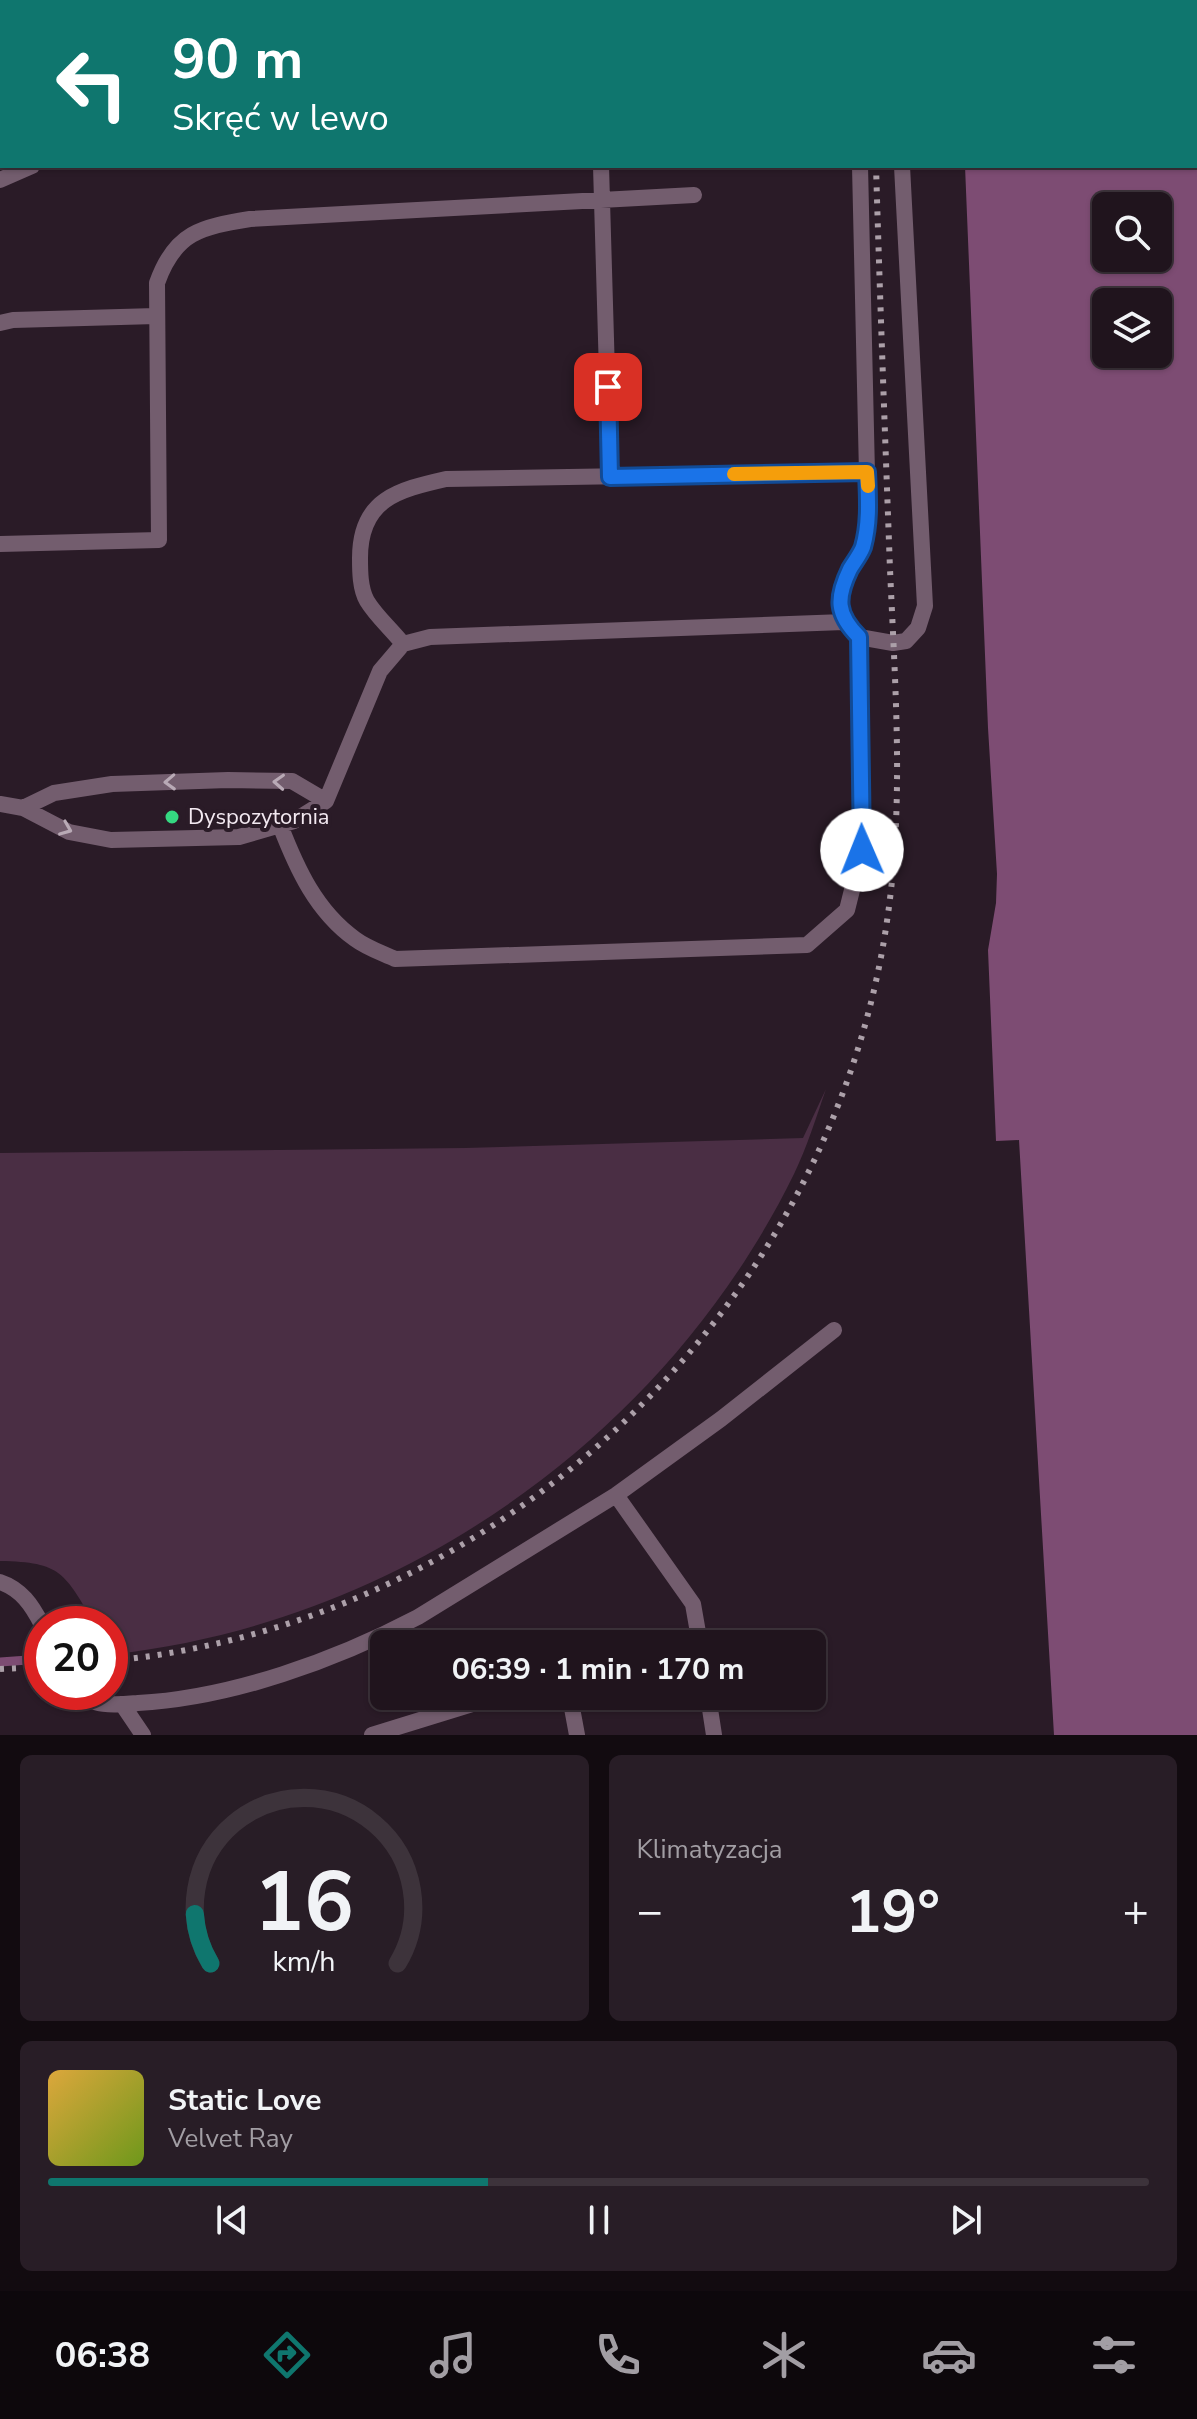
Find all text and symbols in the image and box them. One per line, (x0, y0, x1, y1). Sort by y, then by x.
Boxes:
text: 90 m (172, 21, 303, 98)
icon: left (40, 32, 144, 136)
text: Skręć w lewo (172, 94, 389, 143)
map controls (1092, 192, 1172, 368)
button: search (1092, 192, 1172, 272)
button: layers (1092, 288, 1172, 368)
pin (574, 353, 642, 421)
icon: arrive (586, 365, 630, 409)
one-way arrow (163, 773, 176, 791)
one-way arrow (272, 773, 285, 790)
place label: Dyspozytornia (188, 802, 329, 832)
marker: Dyspozytornia (163, 808, 181, 826)
position arrow (820, 808, 904, 892)
one-way arrow (57, 819, 72, 835)
speed limit sign: 20 (24, 1606, 128, 1710)
text: 06:39 · 1 min · 170 m (452, 1649, 744, 1690)
text: Klimatyzacja (637, 1832, 783, 1867)
text: 16 (254, 1846, 354, 1959)
text: 19° (845, 1871, 940, 1953)
text: − (637, 1882, 663, 1942)
text: + (1123, 1882, 1149, 1942)
text: km/h (273, 1942, 336, 1981)
text: Static Love (168, 2080, 322, 2121)
text: Velvet Ray (168, 2121, 293, 2156)
icon: previous (210, 2198, 254, 2242)
icon: pause (577, 2198, 621, 2242)
icon: next (944, 2198, 988, 2242)
icon: directions (259, 2327, 315, 2383)
icon: music (425, 2327, 481, 2383)
icon: phone (590, 2327, 646, 2383)
icon: climate (756, 2327, 812, 2383)
icon: car (921, 2327, 977, 2383)
icon: filters (1086, 2327, 1142, 2383)
text: 06:38 (55, 2331, 150, 2380)

